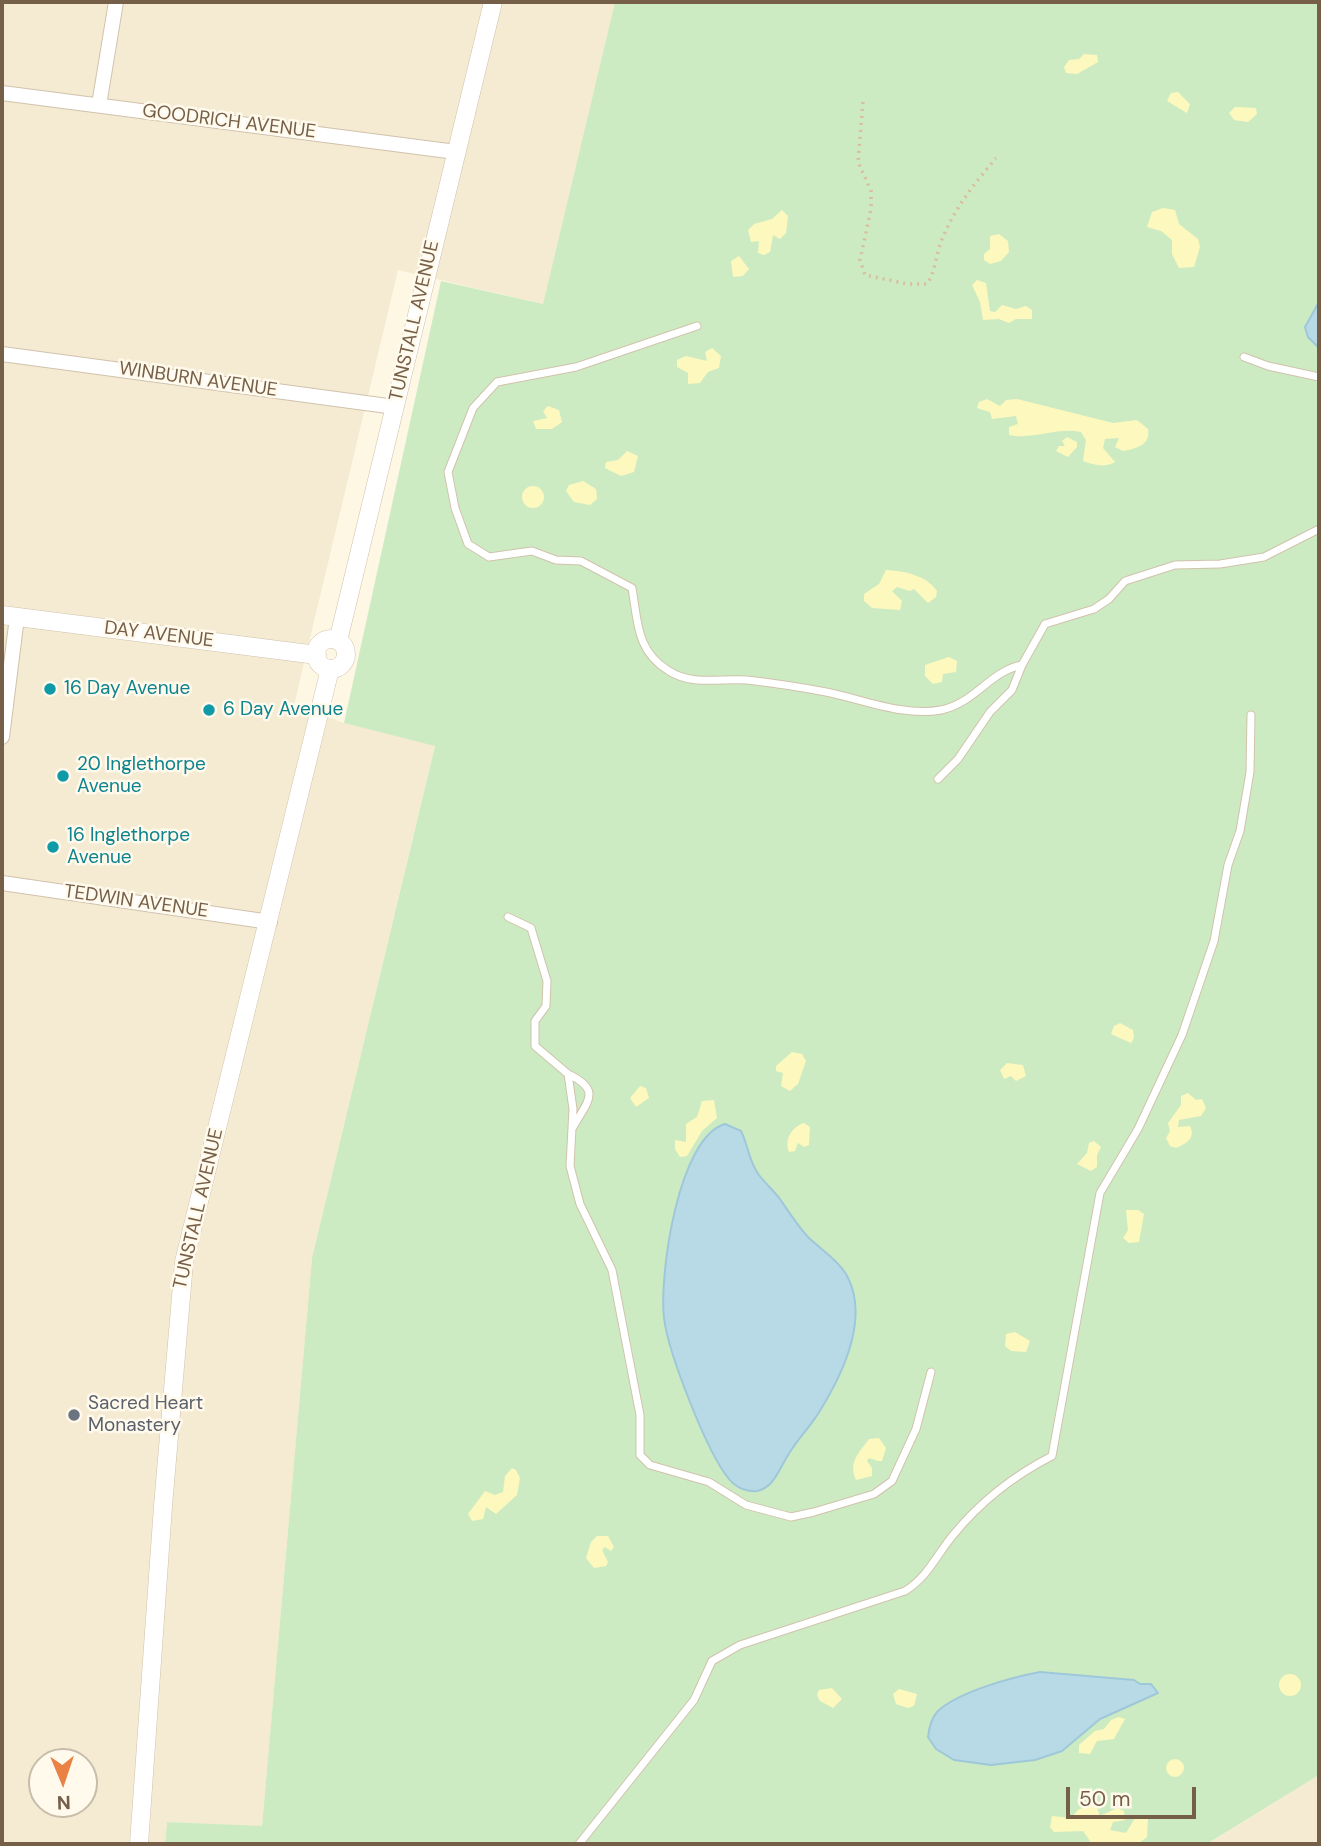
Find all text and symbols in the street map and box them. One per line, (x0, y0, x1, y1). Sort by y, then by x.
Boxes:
street label: GOODRICH AVENUE (141, 100, 317, 144)
street label: TUNSTALL AVENUE (385, 238, 445, 404)
street label: WINBURN AVENUE (117, 358, 279, 402)
street label: DAY AVENUE (103, 617, 215, 653)
place label: 16 Day Avenue (64, 678, 190, 700)
marker: 16 Day Avenue (42, 681, 58, 697)
place label: 6 Day Avenue (223, 699, 343, 721)
marker: 6 Day Avenue (201, 702, 217, 718)
place label: 20 Inglethorpe Avenue (77, 754, 206, 798)
marker: 20 Inglethorpe Avenue (55, 768, 71, 784)
place label: 16 Inglethorpe Avenue (67, 825, 190, 869)
marker: 16 Inglethorpe Avenue (45, 839, 61, 855)
street label: TEDWIN AVENUE (62, 881, 210, 923)
street label: TUNSTALL AVENUE (169, 1126, 229, 1292)
place label: Sacred Heart Monastery (88, 1393, 203, 1437)
marker: Sacred Heart Monastery (66, 1407, 82, 1423)
north arrow (28, 1748, 98, 1818)
scale bar (1069, 1772, 1198, 1816)
text: 50 m (1079, 1785, 1130, 1813)
text: N (56, 1790, 71, 1815)

